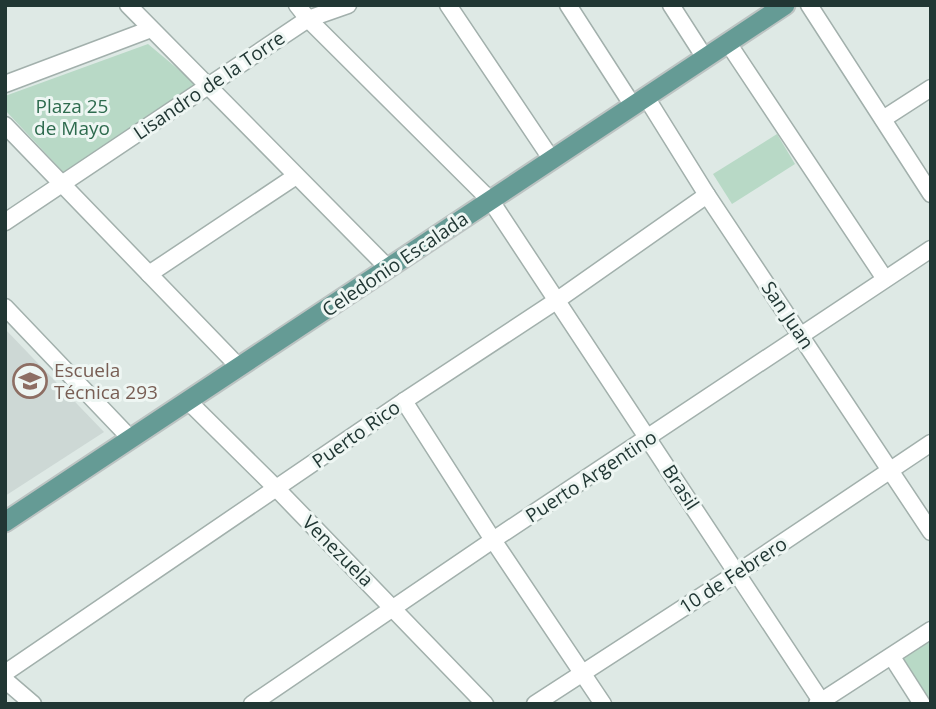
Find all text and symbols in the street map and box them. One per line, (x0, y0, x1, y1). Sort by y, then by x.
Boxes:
street label: Lisandro de la Torre (128, 25, 290, 145)
park label: Plaza 25 de Mayo (34, 93, 110, 141)
street label: Celedonio Escalada (317, 205, 473, 323)
street label: San Juan (756, 276, 820, 354)
place label: Escuela Técnica 293 (54, 357, 158, 405)
school or university icon: Escuela Técnica 293 (11, 362, 49, 400)
street label: Puerto Rico (307, 394, 405, 474)
street label: Puerto Argentino (520, 424, 662, 528)
street label: Brasil (657, 459, 705, 515)
street label: Venezuela (297, 510, 379, 592)
street label: 10 de Febrero (674, 530, 792, 620)

